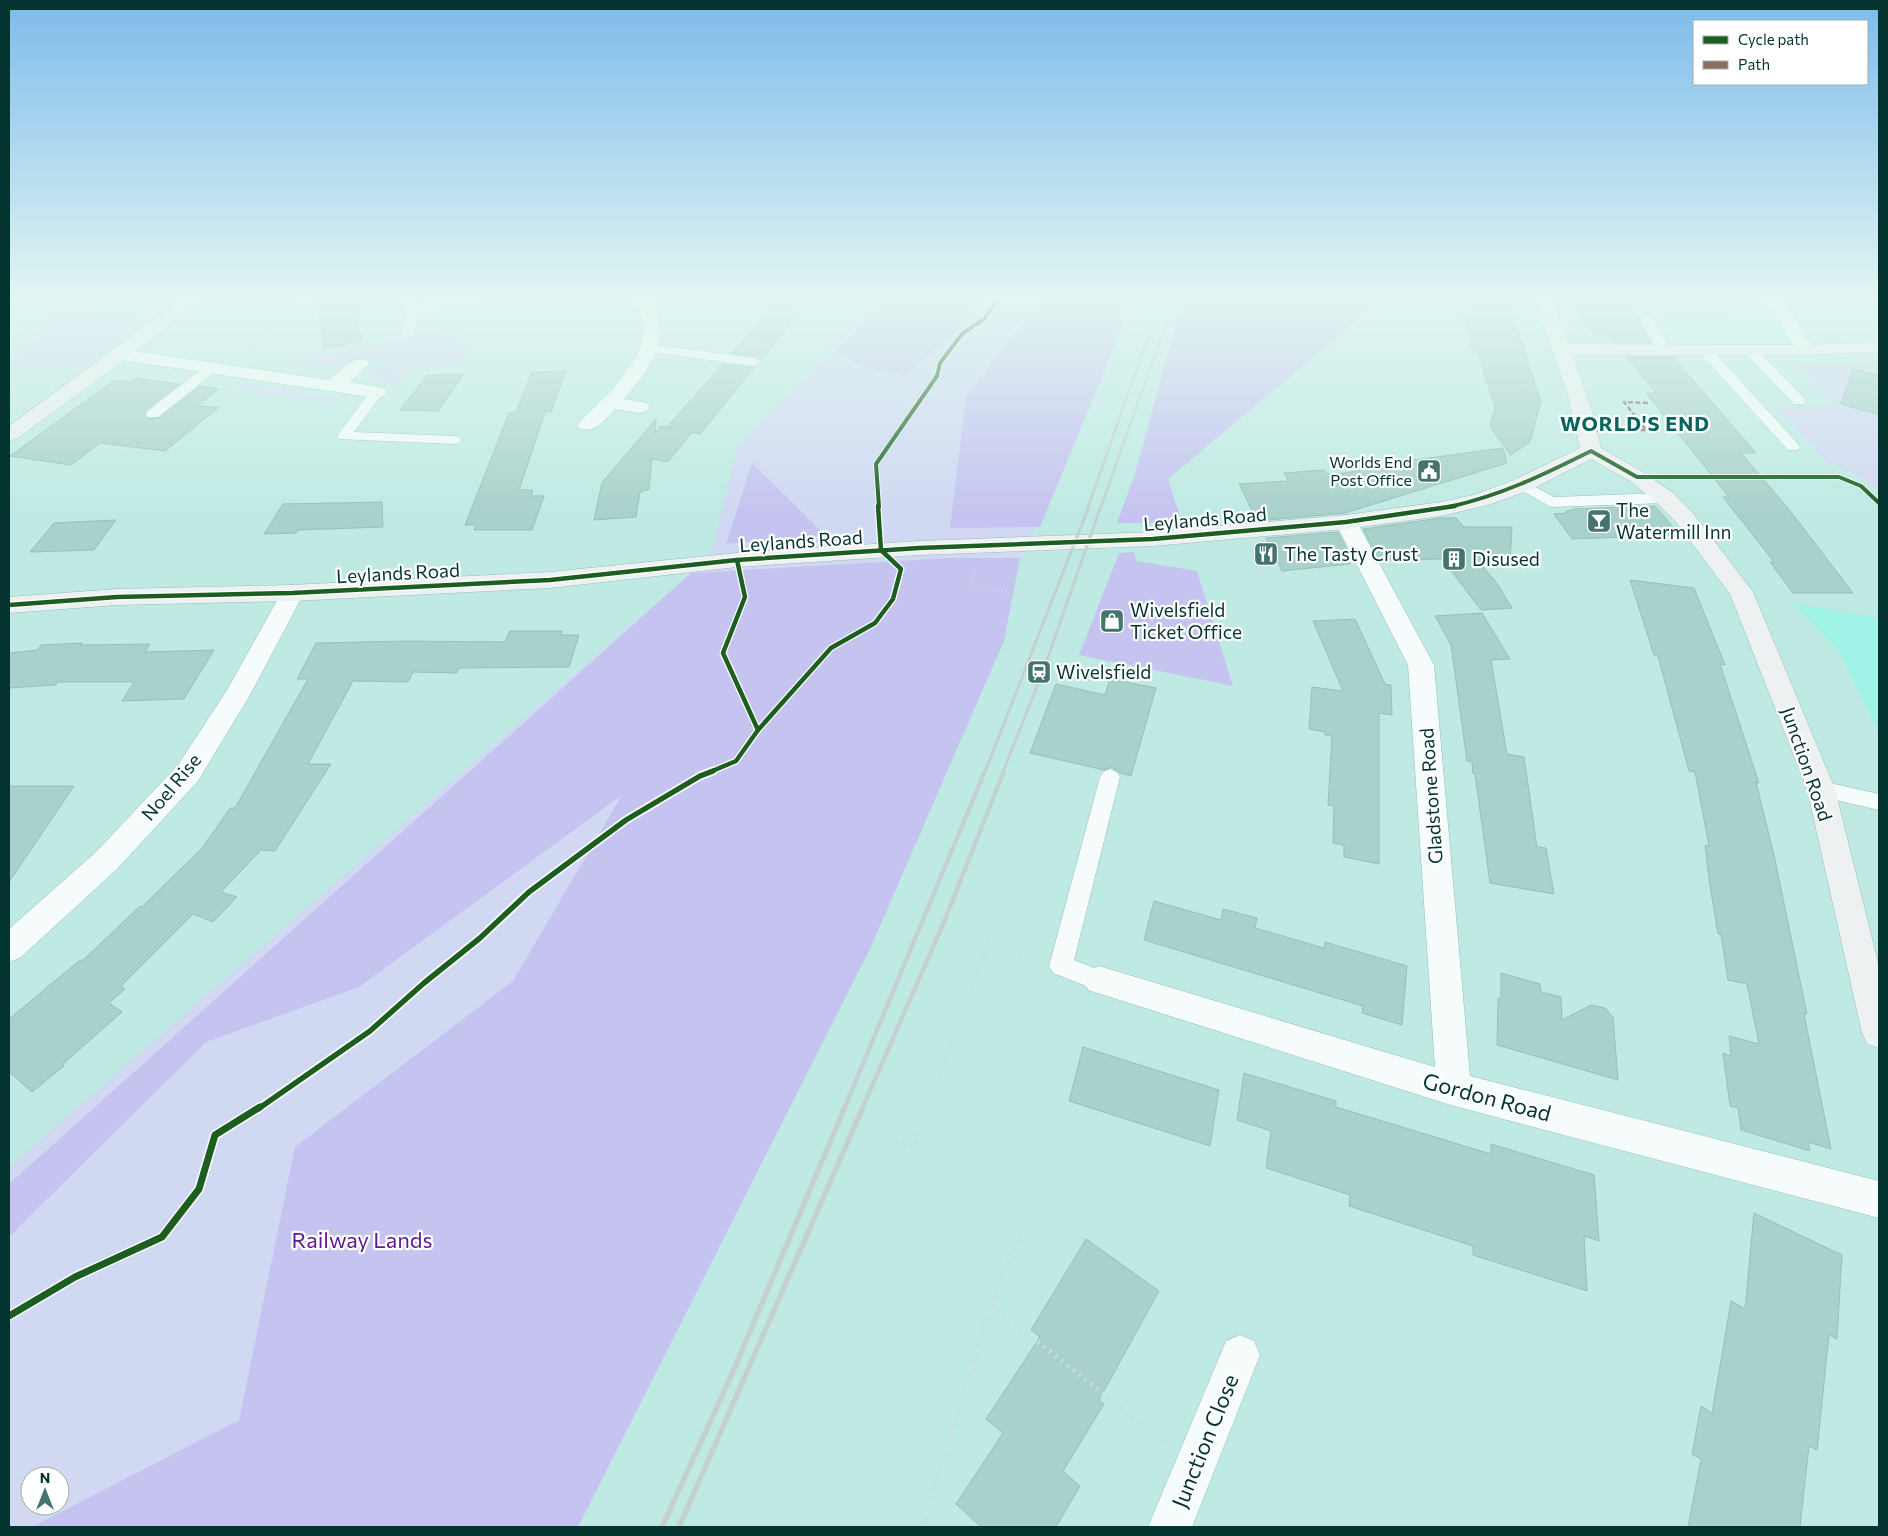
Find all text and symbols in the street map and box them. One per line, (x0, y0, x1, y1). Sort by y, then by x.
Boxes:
legend (1693, 20, 1868, 85)
text: Cycle path (1738, 30, 1809, 48)
text: Path (1738, 55, 1770, 73)
district label: WORLD'S END (1560, 411, 1710, 435)
place label: Worlds End Post Office (1329, 452, 1412, 489)
public building icon: Worlds End Post Office (1416, 458, 1442, 484)
place label: The Watermill Inn (1616, 498, 1731, 543)
street label: Leylands Road (1142, 502, 1268, 535)
bar icon: The Watermill Inn (1586, 508, 1612, 534)
street label: Leylands Road (738, 525, 864, 556)
restaurant icon: The Tasty Crust (1253, 541, 1279, 567)
place label: The Tasty Crust (1284, 542, 1419, 565)
building icon: Disused (1441, 546, 1467, 572)
place label: Disused (1472, 547, 1540, 570)
street label: Leylands Road (336, 558, 460, 587)
place label: Wivelsfield Ticket Office (1130, 598, 1242, 643)
shop icon: Wivelsfield Ticket Office (1099, 608, 1125, 634)
station icon: Wivelsfield (1026, 659, 1052, 685)
place label: Wivelsfield (1056, 660, 1151, 683)
street label: Junction Road (1777, 704, 1838, 824)
street label: Gladstone Road (1414, 727, 1447, 865)
street label: Noel Rise (136, 748, 205, 825)
street label: Gordon Road (1420, 1066, 1554, 1127)
park label: Railway Lands (291, 1226, 433, 1253)
street label: Junction Close (1165, 1370, 1244, 1512)
north arrow (20, 1466, 70, 1516)
text: N (40, 1469, 50, 1486)

